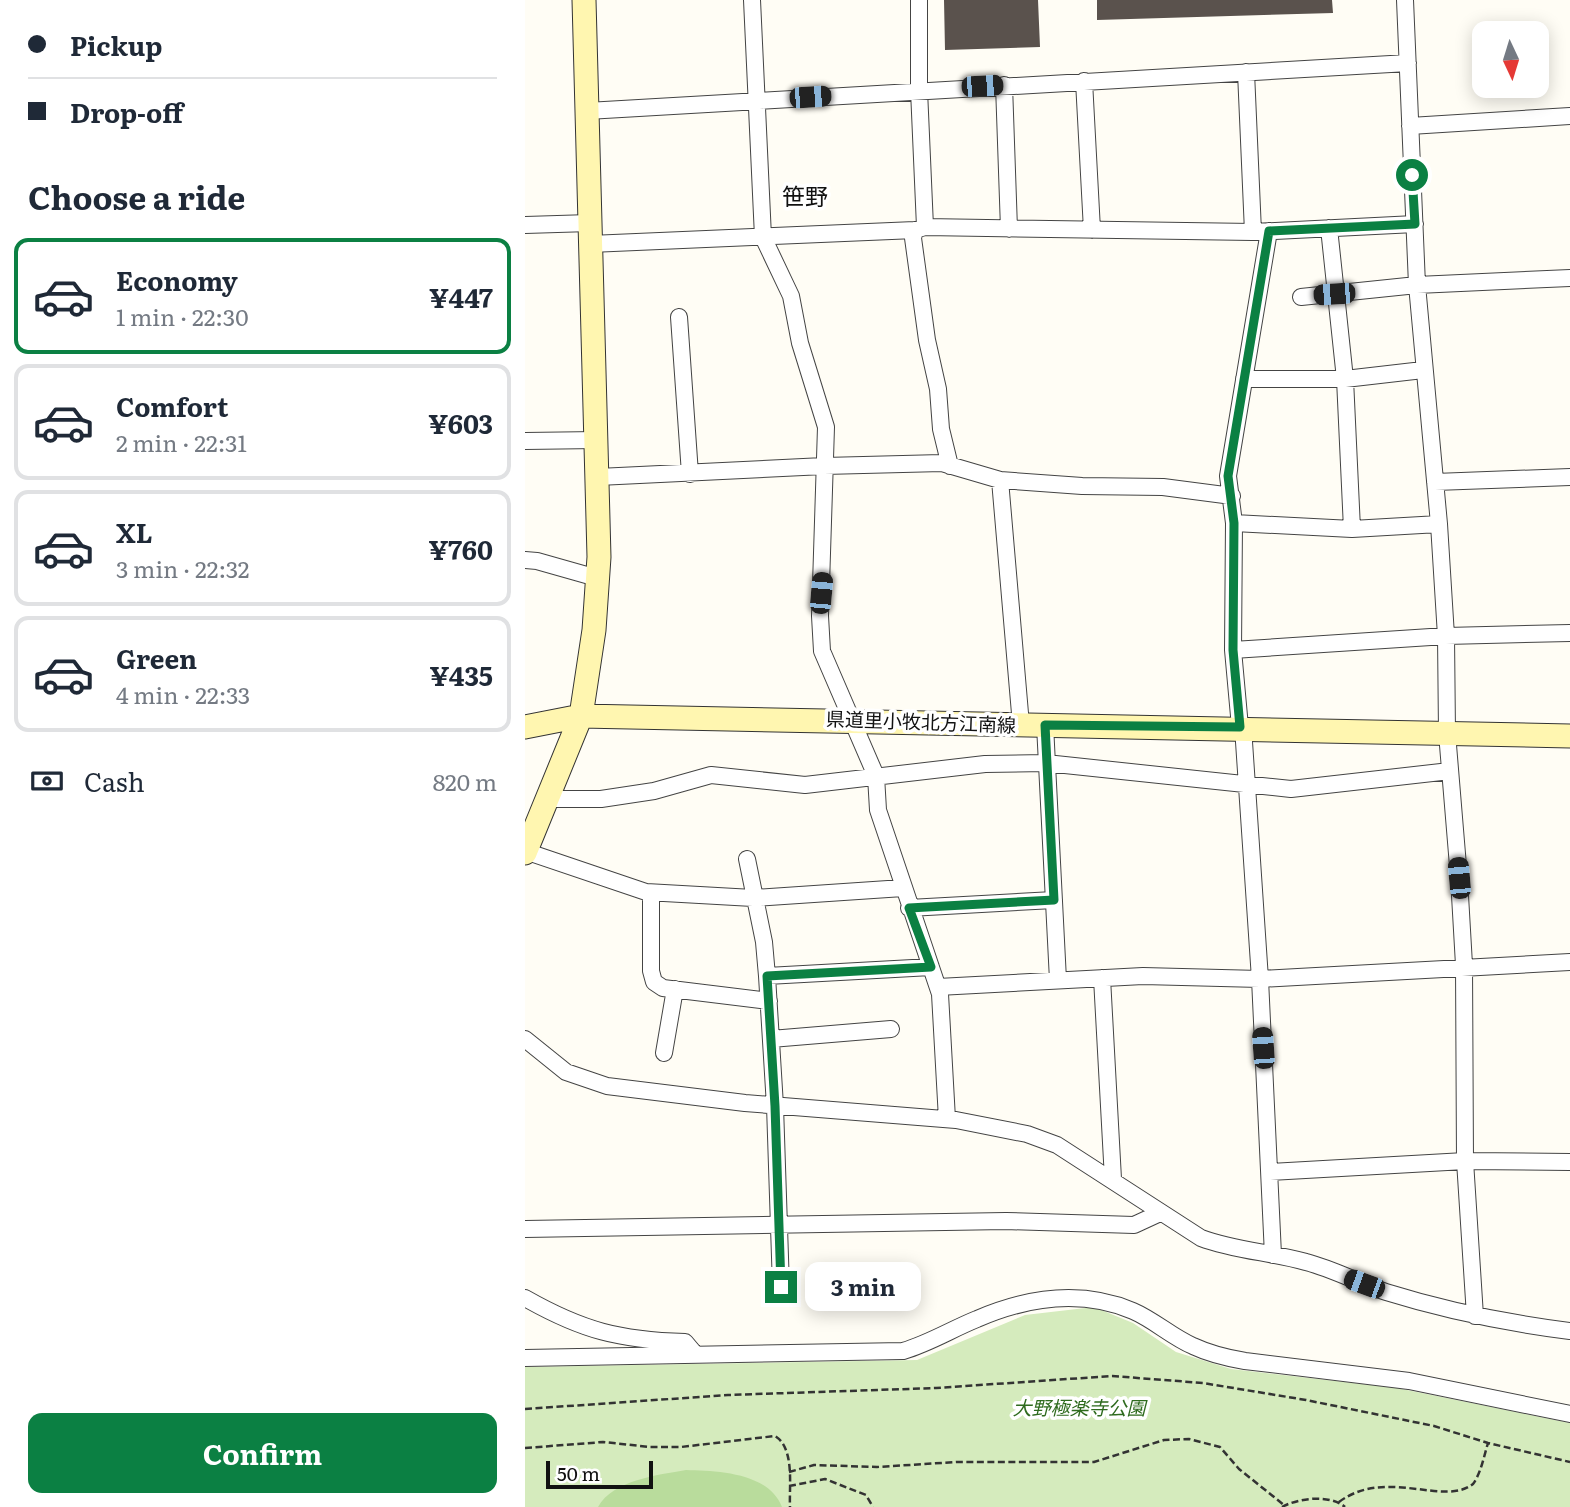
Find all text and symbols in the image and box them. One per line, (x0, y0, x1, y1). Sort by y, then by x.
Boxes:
north arrow (1472, 21, 1549, 98)
map controls (1472, 21, 1549, 98)
text: Pickup (70, 25, 162, 64)
car (961, 74, 1004, 98)
car (789, 85, 832, 109)
text: Drop-off (70, 92, 183, 131)
route start (1396, 159, 1428, 191)
text: Choose a ride (28, 172, 245, 220)
district label: 笹野 (782, 178, 828, 212)
text: Economy (116, 260, 238, 299)
icon: car (32, 265, 95, 328)
text: ¥447 (429, 277, 493, 316)
car (1313, 282, 1356, 306)
text: 1 min · 22:30 (116, 299, 249, 333)
text: Comfort (116, 386, 228, 425)
icon: car (32, 391, 95, 454)
text: ¥603 (428, 403, 493, 442)
text: 2 min · 22:31 (116, 425, 247, 459)
text: XL (116, 512, 153, 551)
icon: car (32, 517, 95, 580)
text: ¥760 (429, 529, 493, 568)
text: 3 min · 22:32 (116, 551, 249, 585)
car (809, 571, 834, 615)
text: Green (116, 638, 197, 677)
icon: car (32, 643, 95, 706)
text: ¥435 (429, 655, 493, 694)
text: 4 min · 22:33 (116, 677, 250, 711)
street label: 県道里小牧北方江南線 (826, 704, 1016, 738)
text: Cash (84, 761, 145, 800)
icon: cash (28, 762, 66, 800)
text: 820 m (433, 764, 497, 798)
car (1447, 856, 1472, 900)
car (1252, 1026, 1275, 1070)
callout: 3 min (805, 1262, 921, 1312)
car (1341, 1267, 1388, 1301)
text: 3 min (831, 1269, 895, 1303)
route end (765, 1271, 797, 1303)
park label: 大野極楽寺公園 (1012, 1393, 1148, 1421)
button: Confirm (28, 1413, 497, 1493)
scale bar (546, 1458, 653, 1490)
text: 50 m (557, 1459, 600, 1487)

